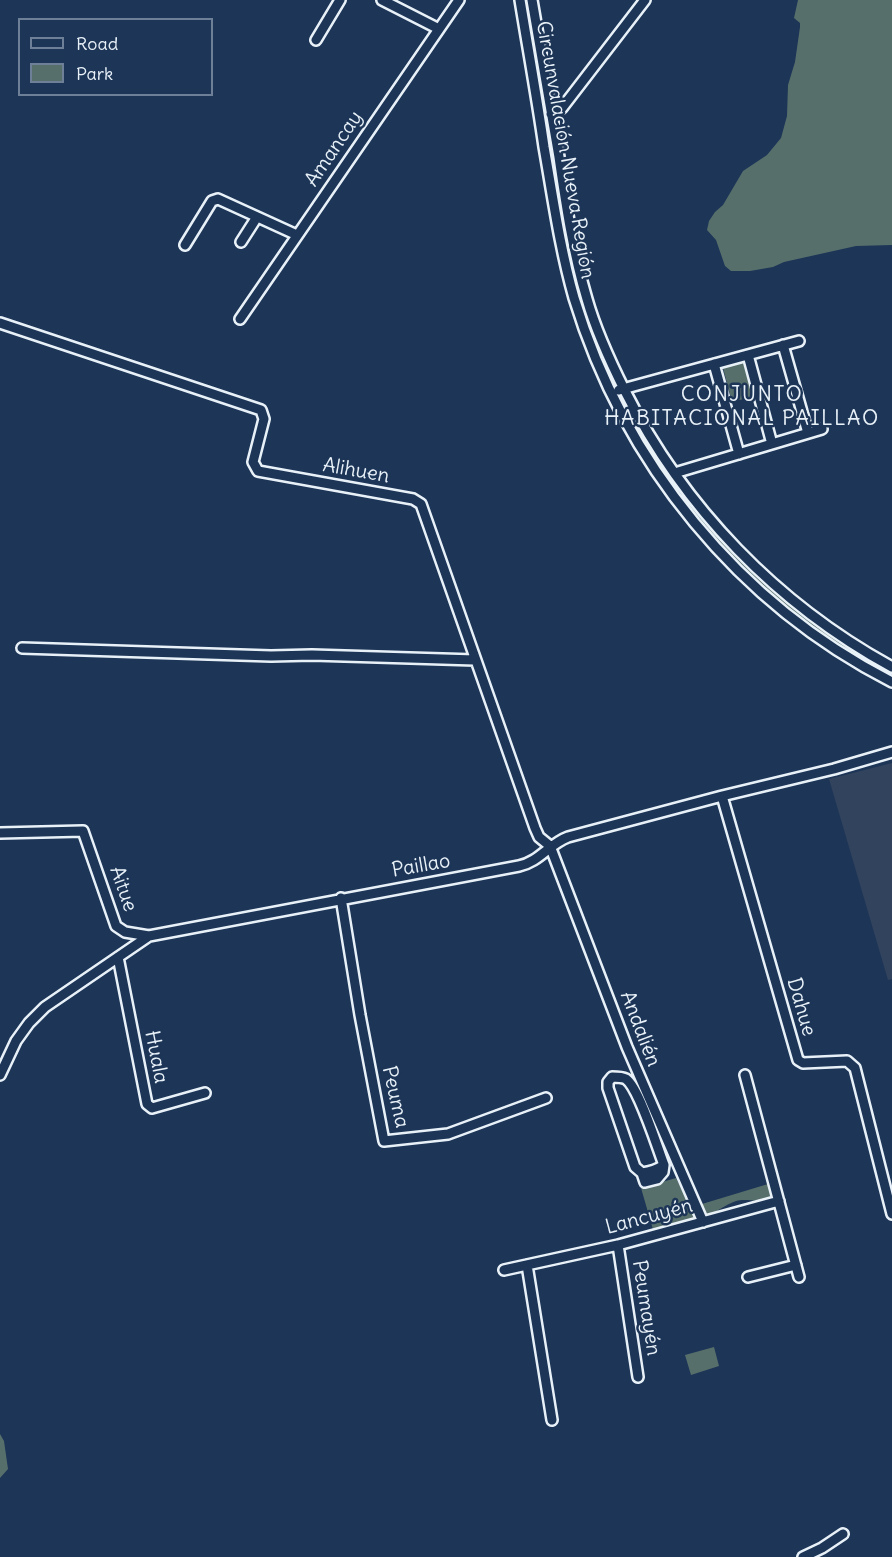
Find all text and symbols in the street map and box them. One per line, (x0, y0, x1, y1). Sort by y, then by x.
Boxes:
legend (18, 18, 213, 96)
street label: Circunvalación Nueva Región (530, 19, 600, 281)
text: Road (76, 32, 118, 55)
text: Park (76, 62, 113, 85)
street label: Amancay (300, 107, 368, 191)
district label: CONJUNTO HABITACIONAL PAILLAO (604, 382, 880, 432)
street label: Alihuen (321, 453, 391, 489)
street label: Paillao (390, 849, 452, 883)
street label: Aitue (104, 863, 142, 915)
street label: Dahue (781, 975, 821, 1039)
street label: Andalién (615, 988, 665, 1070)
street label: Huala (139, 1029, 173, 1085)
street label: Peuma (376, 1064, 414, 1130)
street label: Lancuyén (603, 1194, 695, 1240)
street label: Peumayén (627, 1259, 665, 1357)

